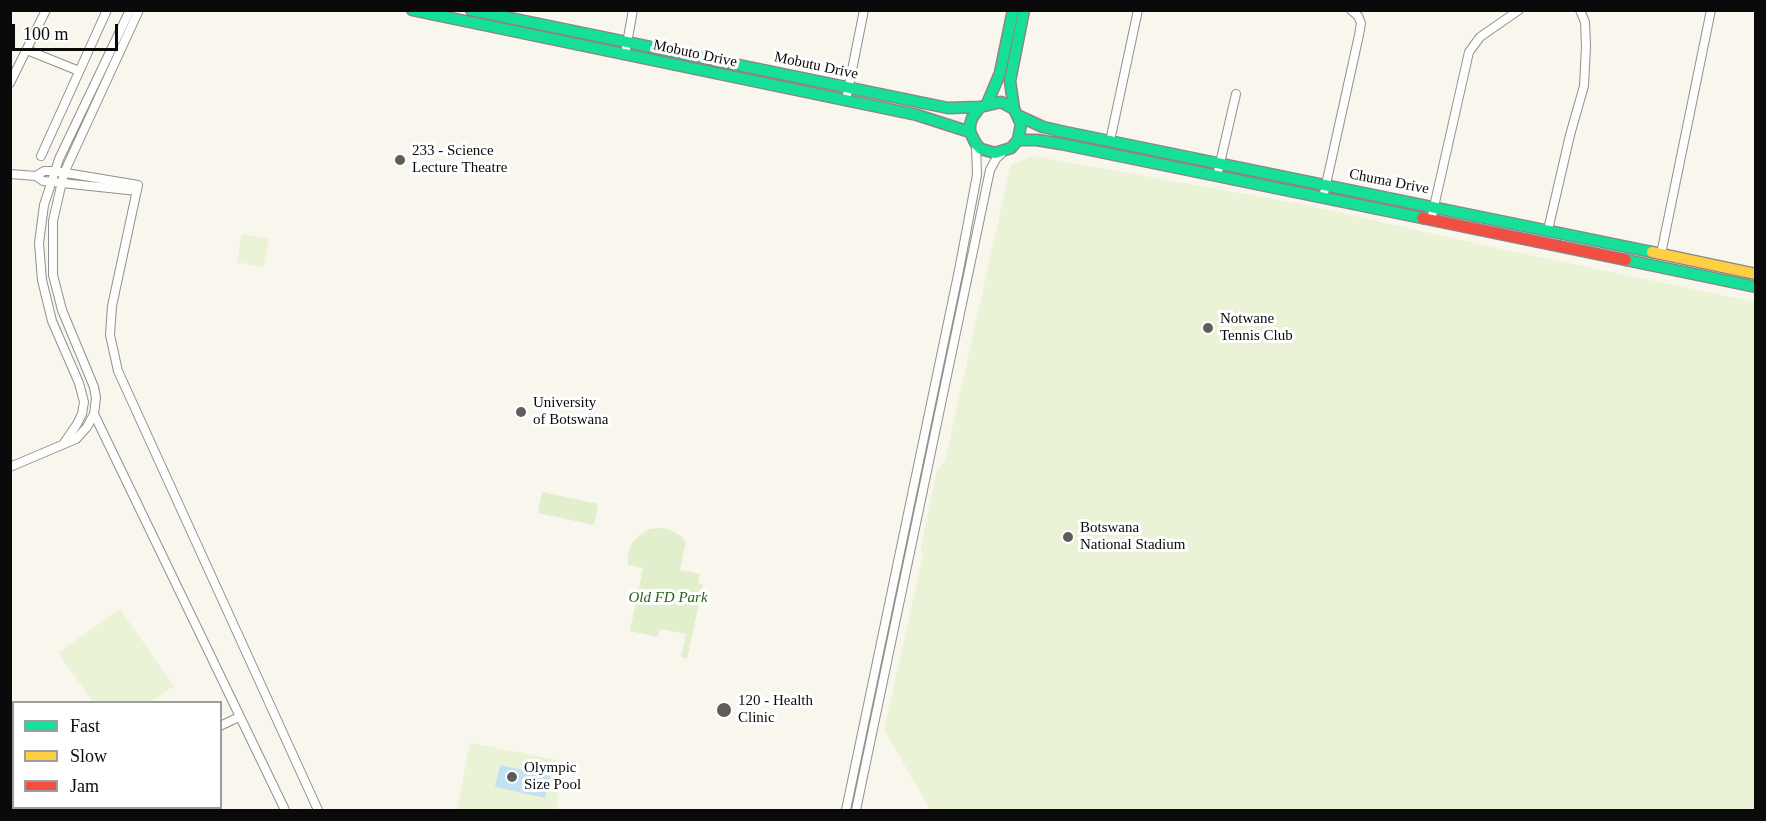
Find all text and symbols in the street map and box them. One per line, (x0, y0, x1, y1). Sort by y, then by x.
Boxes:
scale bar (15, 12, 122, 50)
text: 100 m (23, 24, 69, 44)
street label: Mobuto Drive (646, 35, 744, 73)
street label: Mobutu Drive (767, 47, 865, 85)
place label: 233 - Science Lecture Theatre (412, 142, 523, 177)
marker: 233 - Science Lecture Theatre (393, 153, 407, 167)
street label: Chuma Drive (1342, 164, 1436, 200)
place label: Notwane Tennis Club (1220, 310, 1301, 345)
marker: Notwane Tennis Club (1201, 321, 1215, 335)
place label: University of Botswana (533, 394, 620, 429)
marker: University of Botswana (514, 405, 528, 419)
place label: Botswana National Stadium (1080, 519, 1202, 554)
marker: Botswana National Stadium (1061, 530, 1075, 544)
park label: Old FD Park (626, 589, 710, 607)
place label: 120 - Health Clinic (738, 692, 823, 727)
legend (12, 701, 222, 809)
marker: 120 - Health Clinic (715, 701, 733, 719)
text: Fast (70, 716, 100, 736)
text: Slow (70, 746, 107, 766)
place label: Olympic Size Pool (524, 759, 587, 794)
marker: Olympic Size Pool (505, 770, 519, 784)
text: Jam (70, 776, 99, 796)

